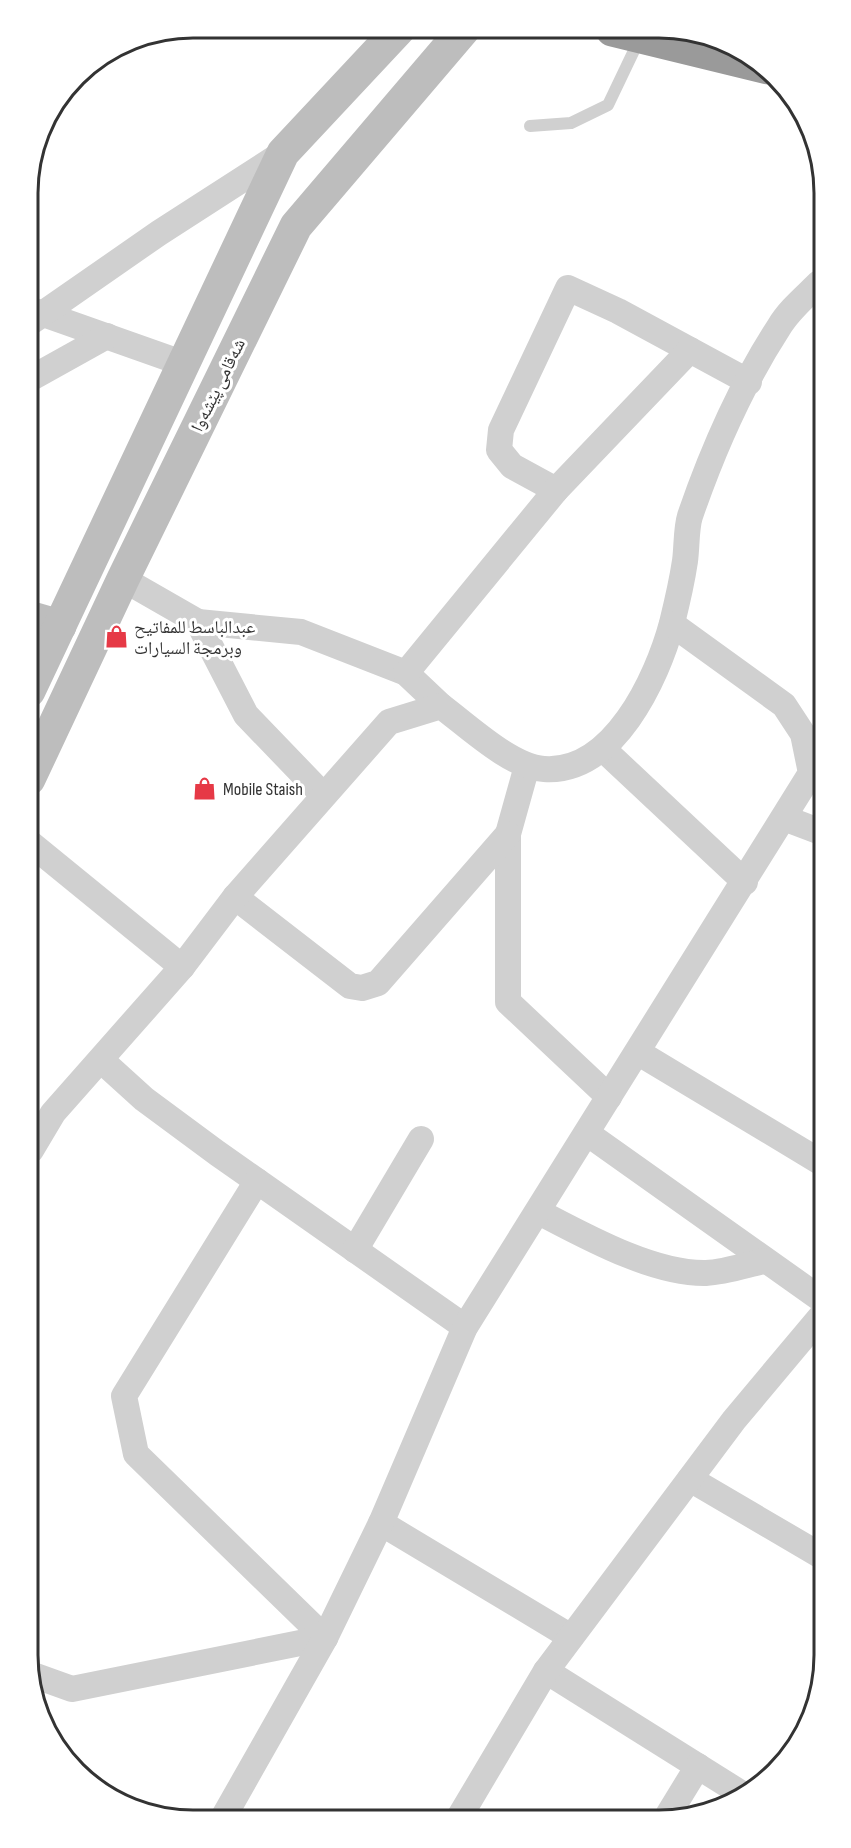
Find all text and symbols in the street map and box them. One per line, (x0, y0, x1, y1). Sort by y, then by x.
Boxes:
street label: شەقامی پێشەوا (187, 335, 250, 435)
place label: عبدالباسط للمفاتيح وبرمجة السيارات (134, 617, 255, 659)
shop icon: عبدالباسط للمفاتيح وبرمجة السيارات (103, 624, 129, 650)
shop icon: Mobile Staish (192, 776, 218, 802)
place label: Mobile Staish (223, 779, 303, 800)

